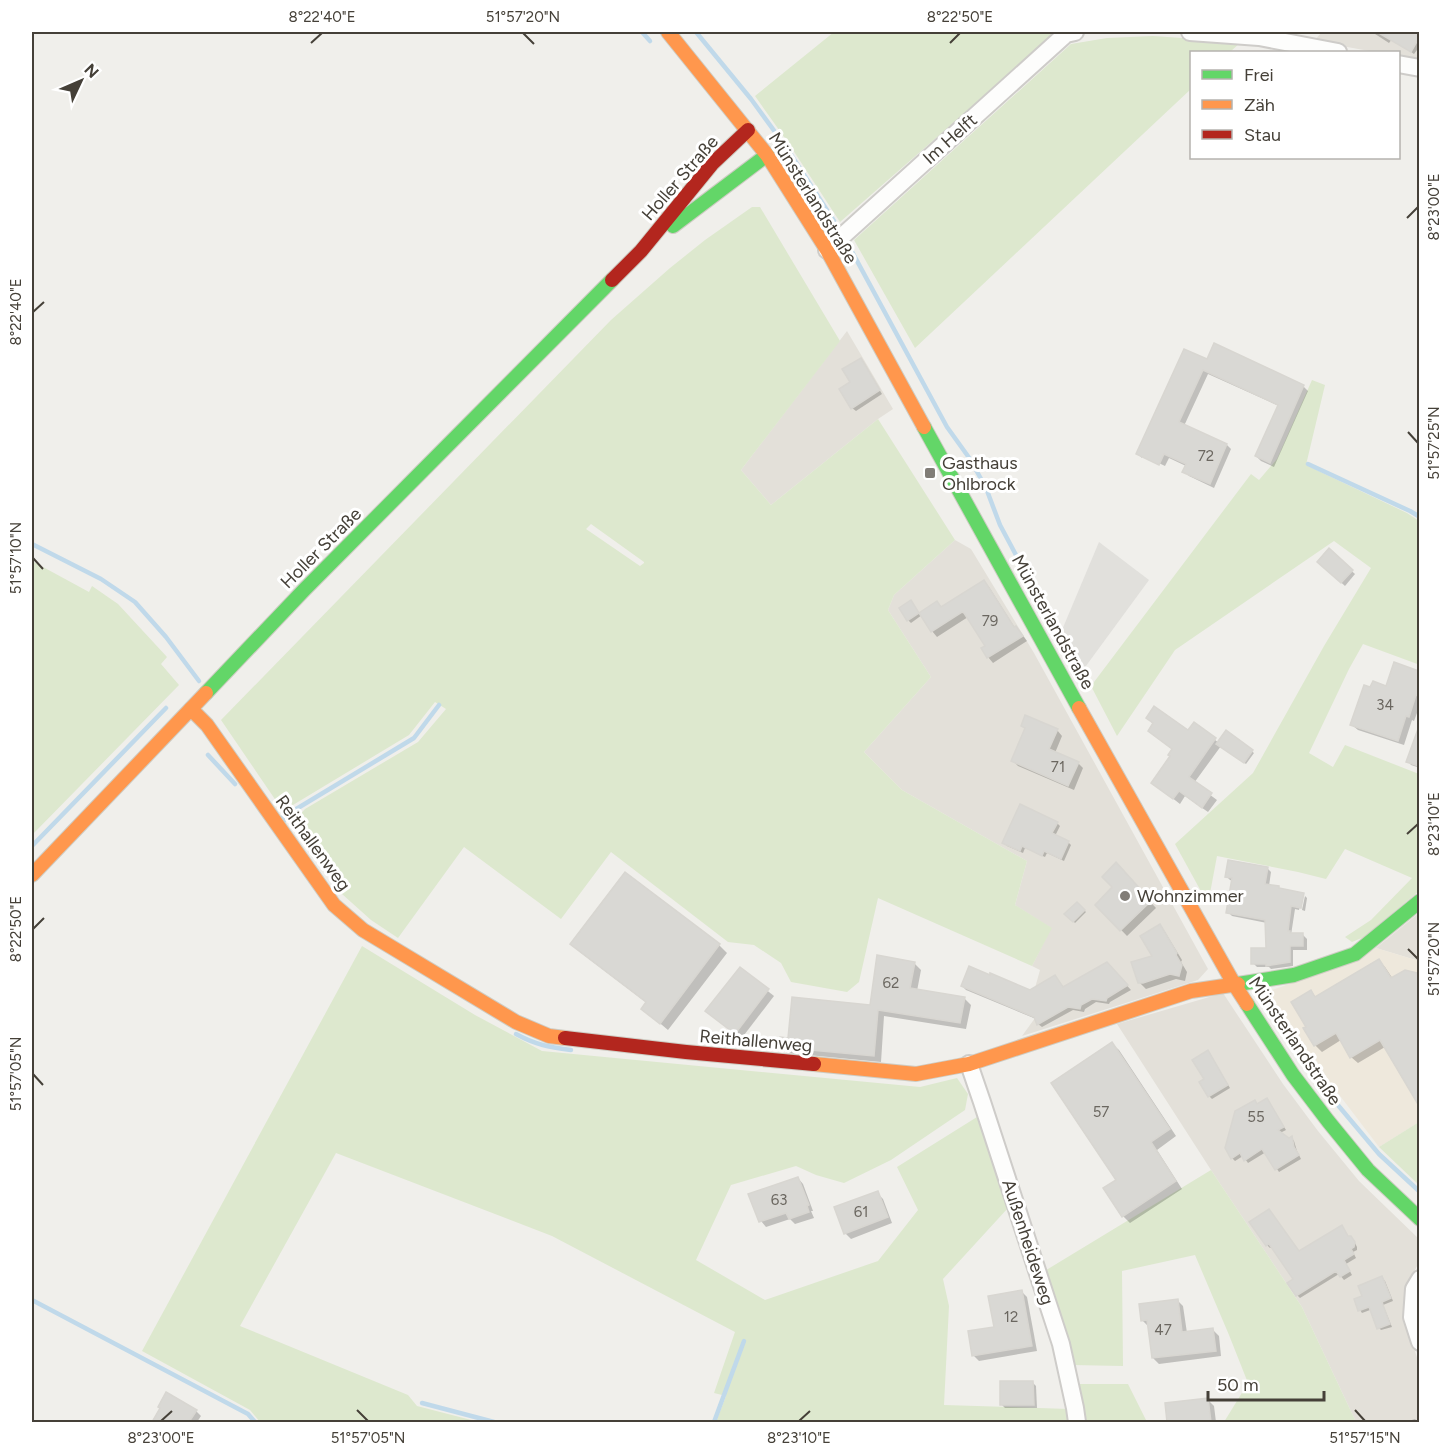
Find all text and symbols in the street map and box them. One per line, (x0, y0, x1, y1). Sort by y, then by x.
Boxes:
text: 8°22'40"E (288, 8, 356, 26)
text: 51°57'20"N (486, 8, 560, 26)
text: 8°22'50"E (927, 8, 993, 26)
north arrow (51, 51, 111, 111)
legend (1190, 51, 1400, 159)
text: N (80, 60, 103, 82)
text: Frei (1244, 64, 1274, 86)
text: Zäh (1244, 94, 1275, 116)
street label: Im Helft (918, 109, 982, 169)
text: Stau (1244, 124, 1281, 146)
street label: Münsterlandstraße (764, 128, 862, 268)
street label: Holler Straße (637, 131, 723, 225)
text: 8°23'00"E (1425, 173, 1443, 241)
text: 8°22'40"E (7, 278, 25, 346)
text: 51°57'25"N (1425, 406, 1443, 480)
house number: 72 (1198, 447, 1214, 465)
place label: Gasthaus Ohlbrock (942, 452, 1018, 495)
marker: Gasthaus Ohlbrock (923, 466, 937, 480)
street label: Holler Straße (276, 503, 366, 593)
text: 51°57'10"N (7, 522, 25, 594)
street label: Münsterlandstraße (1007, 551, 1099, 693)
house number: 79 (982, 612, 998, 630)
house number: 34 (1376, 696, 1394, 714)
house number: 71 (1051, 758, 1065, 776)
street label: Reithallenweg (271, 791, 355, 895)
text: 8°23'10"E (1425, 792, 1443, 856)
place label: Wohnzimmer (1137, 885, 1244, 907)
marker: Wohnzimmer (1118, 889, 1132, 903)
text: 8°22'50"E (7, 896, 25, 962)
text: 51°57'20"N (1425, 922, 1443, 996)
street label: Münsterlandstraße (1244, 972, 1346, 1110)
house number: 62 (883, 974, 899, 992)
street label: Reithallenweg (699, 1025, 813, 1057)
text: 51°57'05"N (7, 1037, 25, 1111)
house number: 57 (1093, 1103, 1109, 1121)
house number: 55 (1247, 1108, 1265, 1126)
street label: Außenheideweg (997, 1176, 1059, 1308)
house number: 63 (771, 1191, 787, 1209)
house number: 61 (854, 1203, 868, 1221)
house number: 12 (1004, 1308, 1018, 1326)
house number: 47 (1154, 1321, 1172, 1339)
scale bar (1208, 1364, 1324, 1402)
text: 50 m (1217, 1374, 1259, 1396)
text: 8°23'00"E (127, 1429, 195, 1447)
text: 51°57'05"N (331, 1429, 405, 1447)
text: 8°23'10"E (767, 1429, 831, 1447)
text: 51°57'15"N (1329, 1429, 1401, 1447)

